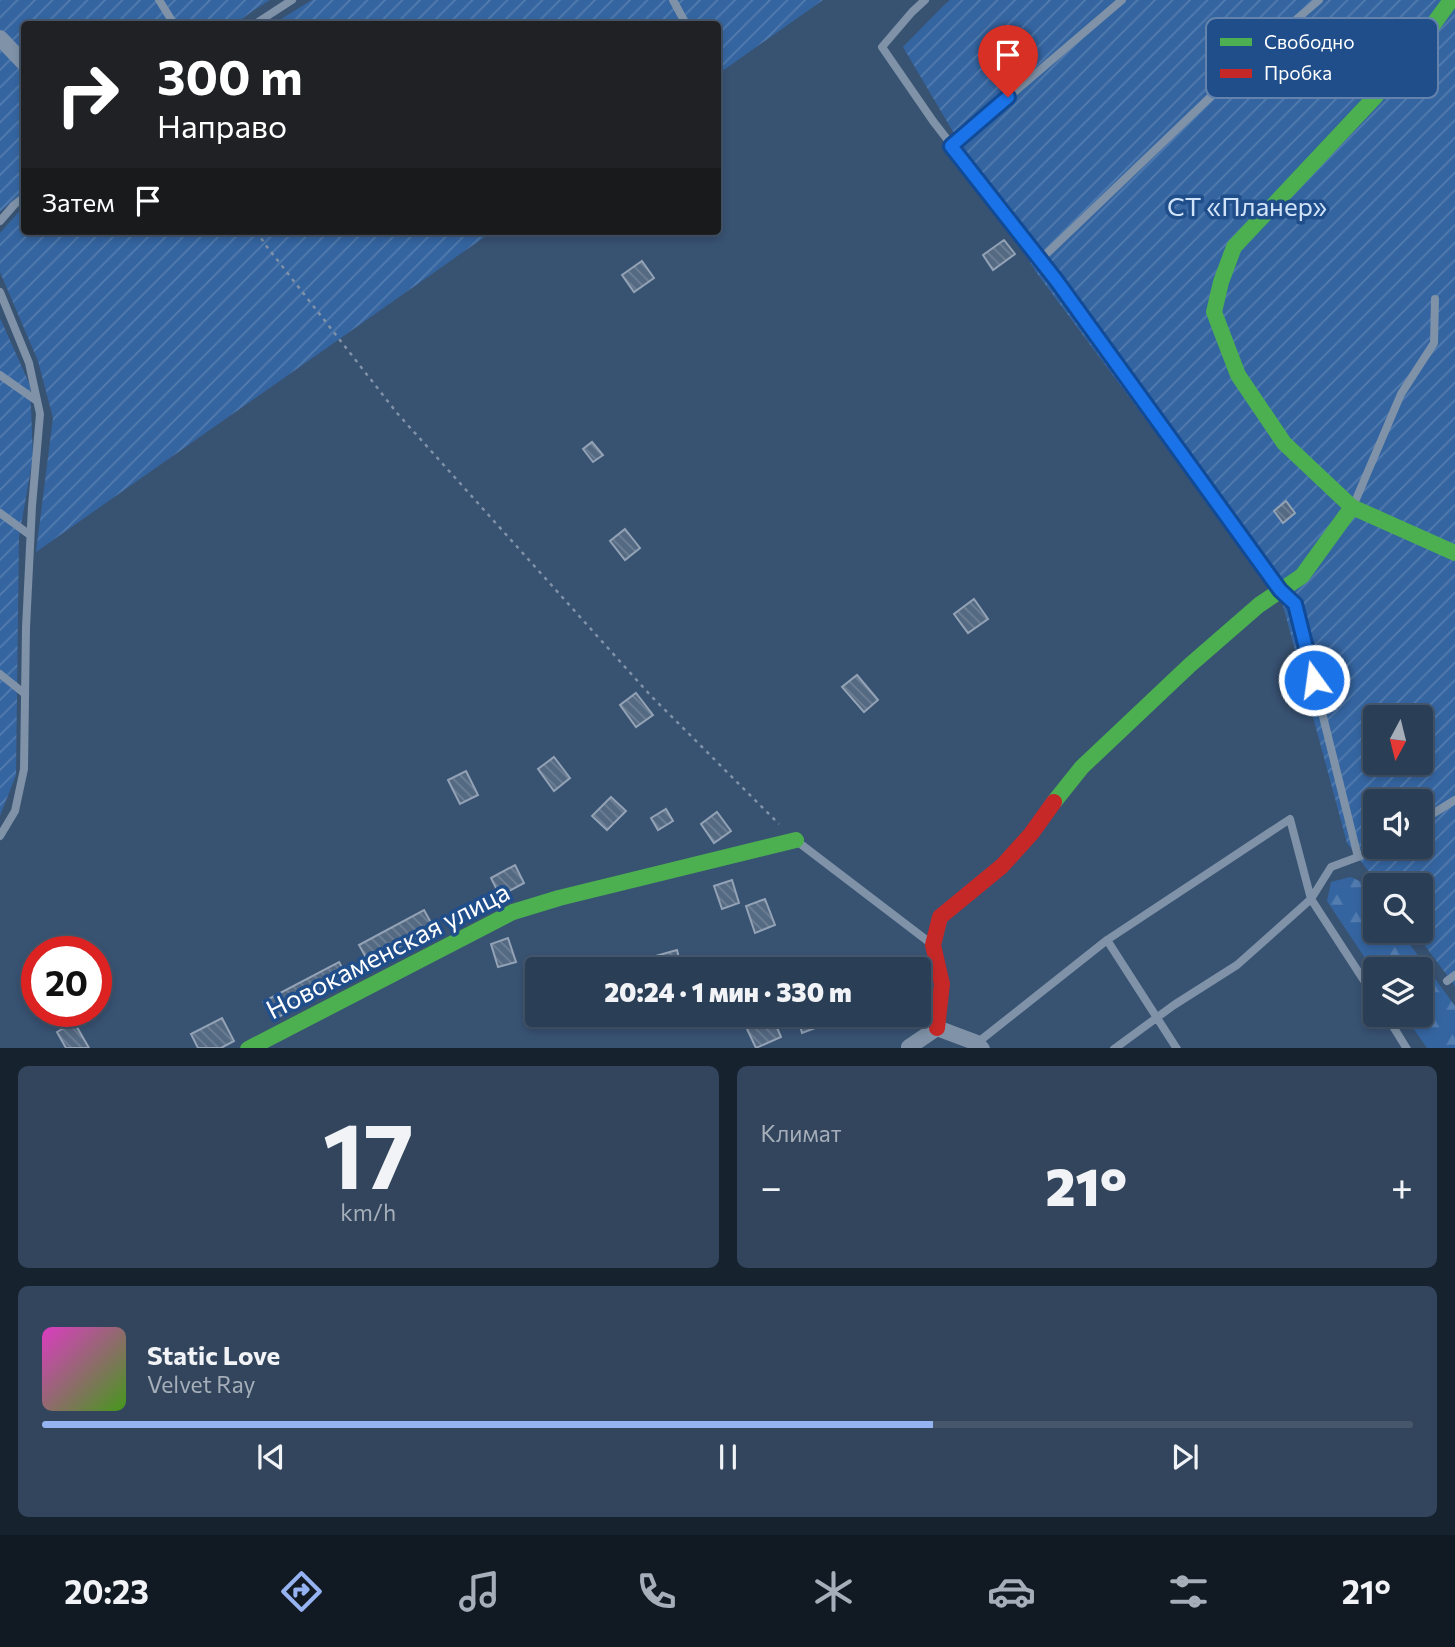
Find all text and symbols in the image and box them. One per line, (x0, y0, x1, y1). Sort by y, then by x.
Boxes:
legend (1206, 18, 1438, 98)
pin (978, 25, 1038, 97)
text: Свободно (1264, 30, 1354, 53)
icon: arrive (989, 36, 1027, 74)
text: 300 m (157, 45, 303, 105)
icon: right (42, 49, 133, 140)
text: Пробка (1264, 61, 1332, 84)
text: Направо (157, 105, 287, 145)
icon: arrive (129, 182, 167, 220)
text: Затем (42, 186, 115, 217)
park label: СТ «Планер» (1167, 190, 1327, 221)
position arrow (1277, 643, 1351, 717)
north arrow (1363, 705, 1433, 775)
map controls (1363, 705, 1433, 1027)
button: sound (1363, 789, 1433, 859)
button: search (1363, 873, 1433, 943)
street label: Новокаменская улица (261, 875, 514, 1024)
speed limit sign: 20 (21, 936, 112, 1027)
button: layers (1363, 957, 1433, 1027)
text: 20:24 · 1 мин · 330 m (604, 976, 852, 1007)
text: 17 (323, 1096, 414, 1208)
text: Климат (761, 1119, 842, 1147)
text: 21° (1046, 1153, 1127, 1217)
text: − (761, 1162, 782, 1209)
text: + (1391, 1162, 1413, 1209)
text: km/h (340, 1198, 396, 1226)
text: Static Love (147, 1339, 280, 1370)
text: Velvet Ray (147, 1370, 255, 1398)
icon: previous (252, 1438, 290, 1476)
icon: pause (709, 1438, 747, 1476)
icon: next (1166, 1438, 1204, 1476)
icon: directions (277, 1567, 326, 1616)
icon: music (455, 1567, 504, 1616)
icon: phone (632, 1567, 681, 1616)
icon: climate (809, 1567, 858, 1616)
icon: car (987, 1567, 1036, 1616)
icon: filters (1164, 1567, 1213, 1616)
text: 20:23 (64, 1571, 149, 1611)
text: 21° (1342, 1571, 1391, 1611)

